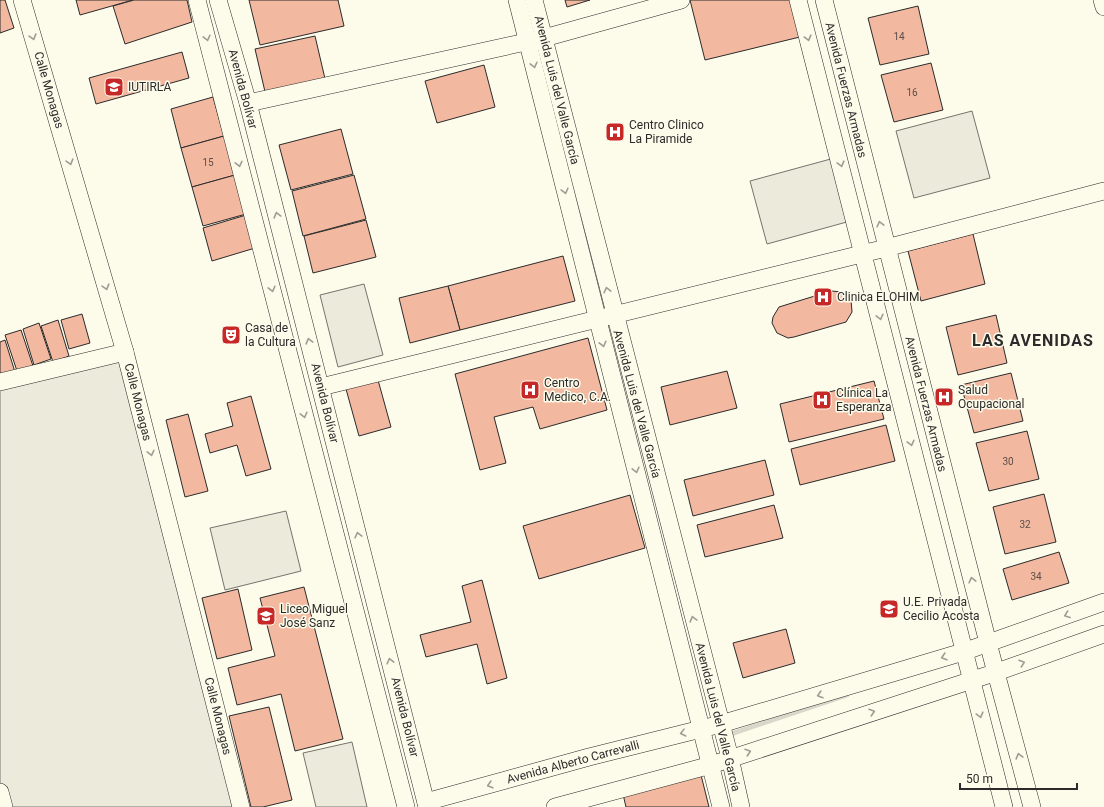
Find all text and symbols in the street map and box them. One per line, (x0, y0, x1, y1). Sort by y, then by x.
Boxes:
street label: Avenida Luis del Valle García (532, 14, 582, 166)
street label: Avenida Fuerzas Armadas (822, 21, 870, 159)
house number: 14 (893, 31, 905, 42)
one-way arrow (28, 34, 37, 41)
one-way arrow (803, 34, 812, 41)
one-way arrow (202, 35, 210, 41)
street label: Avenida Bolívar (226, 48, 260, 130)
street label: Calle Monagas (31, 50, 67, 130)
one-way arrow (529, 62, 537, 68)
school or university icon: IUTIRLA (103, 76, 125, 98)
place label: IUTIRLA (128, 80, 171, 94)
house number: 16 (906, 87, 918, 98)
place label: Centro Clinico La Piramide (629, 118, 704, 146)
hospital icon: Centro Clinico La Piramide (604, 121, 626, 143)
house number: 15 (202, 157, 214, 168)
one-way arrow (65, 158, 74, 165)
one-way arrow (234, 160, 243, 167)
one-way arrow (836, 160, 844, 167)
one-way arrow (560, 187, 569, 194)
one-way arrow (273, 212, 281, 218)
one-way arrow (876, 221, 885, 228)
one-way arrow (101, 283, 110, 290)
one-way arrow (267, 286, 275, 293)
one-way arrow (604, 286, 612, 293)
hospital icon: Clinica ELOHIM (812, 286, 834, 308)
place label: Clinica ELOHIM (837, 290, 919, 304)
one-way arrow (875, 314, 883, 320)
place label: Casa de la Cultura (245, 321, 296, 349)
theatre icon: Casa de la Cultura (220, 324, 242, 346)
street label: Avenida Luis del Valle García (610, 328, 664, 480)
district label: LAS AVENIDAS (972, 331, 1094, 350)
street label: Avenida Fuerzas Armadas (902, 335, 950, 473)
one-way arrow (305, 338, 314, 345)
one-way arrow (598, 341, 607, 348)
street label: Calle Monagas (122, 362, 154, 442)
street label: Avenida Bolívar (308, 362, 342, 444)
place label: Centro Medico, C.A. (544, 376, 611, 404)
hospital icon: Centro Medico, C.A. (519, 379, 541, 401)
place label: Salud Ocupacional (958, 383, 1025, 411)
place label: Clínica La Esperanza (836, 386, 892, 414)
hospital icon: Salud Ocupacional (933, 386, 955, 408)
hospital icon: Clínica La Esperanza (811, 389, 833, 411)
one-way arrow (300, 412, 308, 419)
one-way arrow (906, 439, 915, 446)
one-way arrow (146, 449, 155, 456)
house number: 30 (1002, 456, 1014, 467)
one-way arrow (631, 467, 639, 473)
house number: 32 (1019, 519, 1031, 530)
one-way arrow (355, 531, 363, 538)
house number: 34 (1030, 571, 1042, 582)
one-way arrow (968, 577, 977, 584)
place label: U.E. Privada Cecilio Acosta (903, 595, 980, 623)
school or university icon: U.E. Privada Cecilio Acosta (878, 598, 900, 620)
place label: Liceo Miguel José Sanz (280, 602, 348, 630)
school or university icon: Liceo Miguel José Sanz (255, 605, 277, 627)
one-way arrow (1064, 610, 1071, 619)
one-way arrow (689, 615, 698, 622)
street label: Avenida Luis del Valle García (693, 641, 743, 793)
one-way arrow (941, 652, 948, 661)
one-way arrow (387, 657, 395, 664)
one-way arrow (1018, 659, 1025, 668)
street label: Calle Monagas (202, 676, 234, 756)
street label: Avenida Bolívar (388, 676, 422, 758)
one-way arrow (817, 690, 824, 699)
one-way arrow (868, 708, 875, 717)
one-way arrow (975, 711, 984, 718)
one-way arrow (680, 729, 686, 737)
street label: Avenida Alberto Carrevalli (505, 737, 641, 786)
one-way arrow (744, 748, 751, 757)
one-way arrow (1015, 753, 1024, 760)
scale bar (960, 765, 1077, 791)
text: 50 m (966, 772, 993, 786)
one-way arrow (486, 780, 493, 789)

